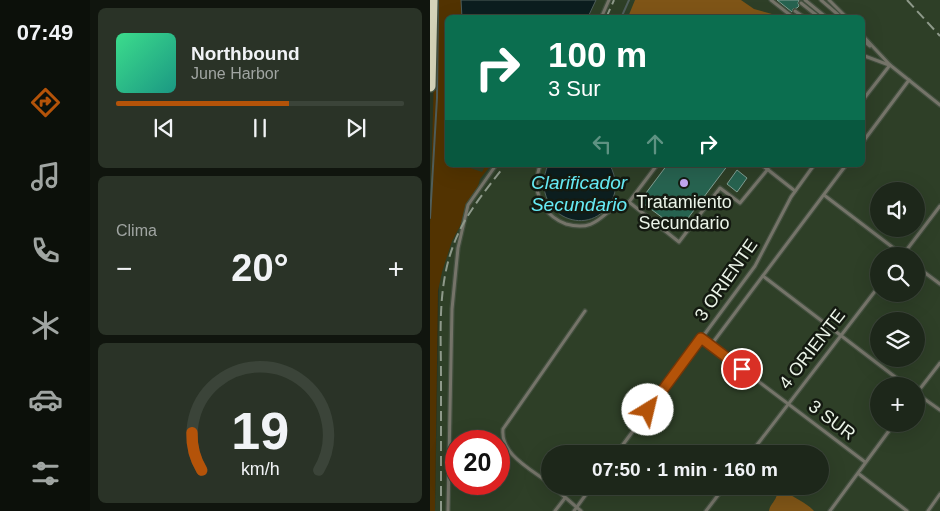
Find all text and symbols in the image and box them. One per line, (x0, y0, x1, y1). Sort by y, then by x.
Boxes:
text: 07:49 (17, 20, 73, 45)
icon: right (465, 35, 530, 100)
text: 100 m (548, 35, 647, 74)
text: Northbound (191, 43, 300, 64)
text: June Harbor (191, 65, 279, 82)
text: 3 Sur (548, 76, 601, 101)
icon: directions (28, 85, 63, 120)
icon: previous (150, 114, 178, 142)
icon: pause (246, 114, 274, 142)
icon: next (342, 114, 370, 142)
icon: left (588, 130, 616, 158)
icon: ahead (641, 130, 669, 158)
icon: right (694, 130, 722, 158)
icon: music (28, 159, 63, 194)
water label: Clarificador Secundario (531, 172, 628, 215)
marker: Tratamiento Secundario (678, 177, 690, 189)
map controls (870, 182, 925, 432)
button: sound (870, 182, 925, 237)
place label: Tratamiento Secundario (636, 192, 732, 233)
text: Clima (116, 222, 157, 239)
icon: phone (28, 233, 63, 268)
street label: 3 ORIENTE (691, 235, 761, 325)
text: 20° (231, 247, 289, 289)
button: search (870, 247, 925, 302)
text: − (116, 253, 132, 284)
text: + (388, 253, 404, 284)
street label: 4 ORIENTE (775, 305, 849, 393)
icon: climate (28, 308, 63, 343)
button: layers (870, 312, 925, 367)
pin (721, 348, 763, 390)
icon: arrive (728, 355, 756, 383)
button: + (870, 377, 925, 432)
icon: car (28, 382, 63, 417)
position arrow (621, 383, 673, 435)
street label: 3 SUR (805, 396, 859, 444)
text: 19 (231, 402, 289, 460)
speed limit sign: 20 (445, 430, 510, 495)
icon: filters (28, 456, 63, 491)
text: km/h (241, 459, 279, 479)
text: 07:50 · 1 min · 160 m (592, 459, 778, 480)

